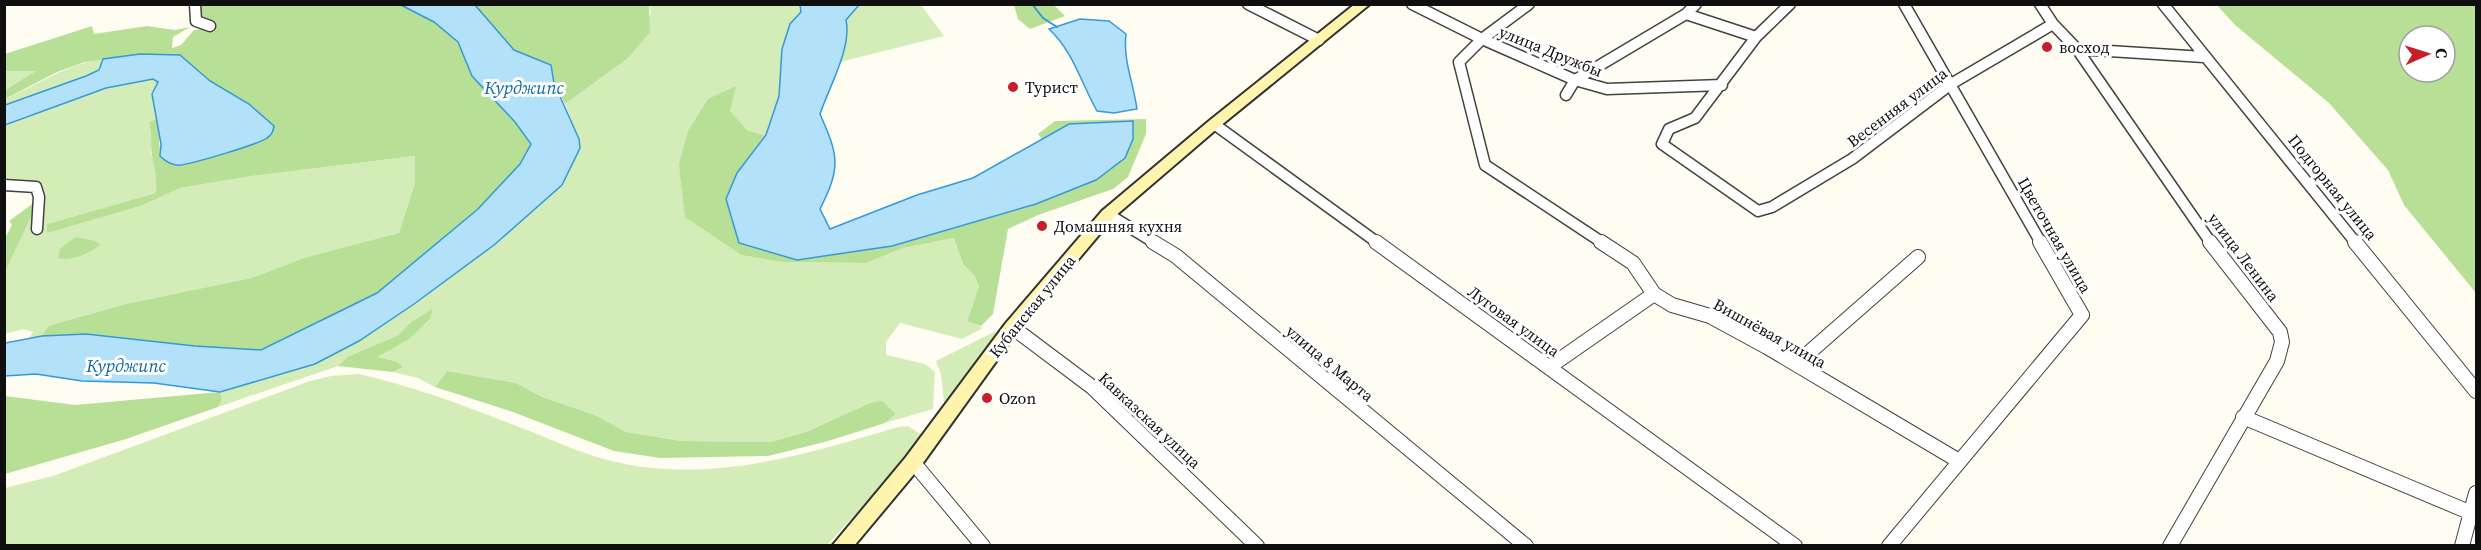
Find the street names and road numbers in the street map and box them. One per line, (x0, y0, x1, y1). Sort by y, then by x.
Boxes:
street label: улица Дружбы (1496, 20, 1606, 82)
street label: Весенняя улица (1842, 62, 1952, 152)
street label: Подгорная улица (2283, 129, 2383, 245)
street label: Цветочная улица (2013, 173, 2098, 298)
street label: улица Ленина (2203, 208, 2285, 307)
street label: Кубанская улица (984, 249, 1081, 362)
street label: Луговая улица (1464, 280, 1565, 362)
street label: Вишнёвая улица (1710, 293, 1831, 374)
street label: улица 8 Марта (1281, 320, 1379, 407)
street label: Кавказская улица (1094, 367, 1206, 474)

